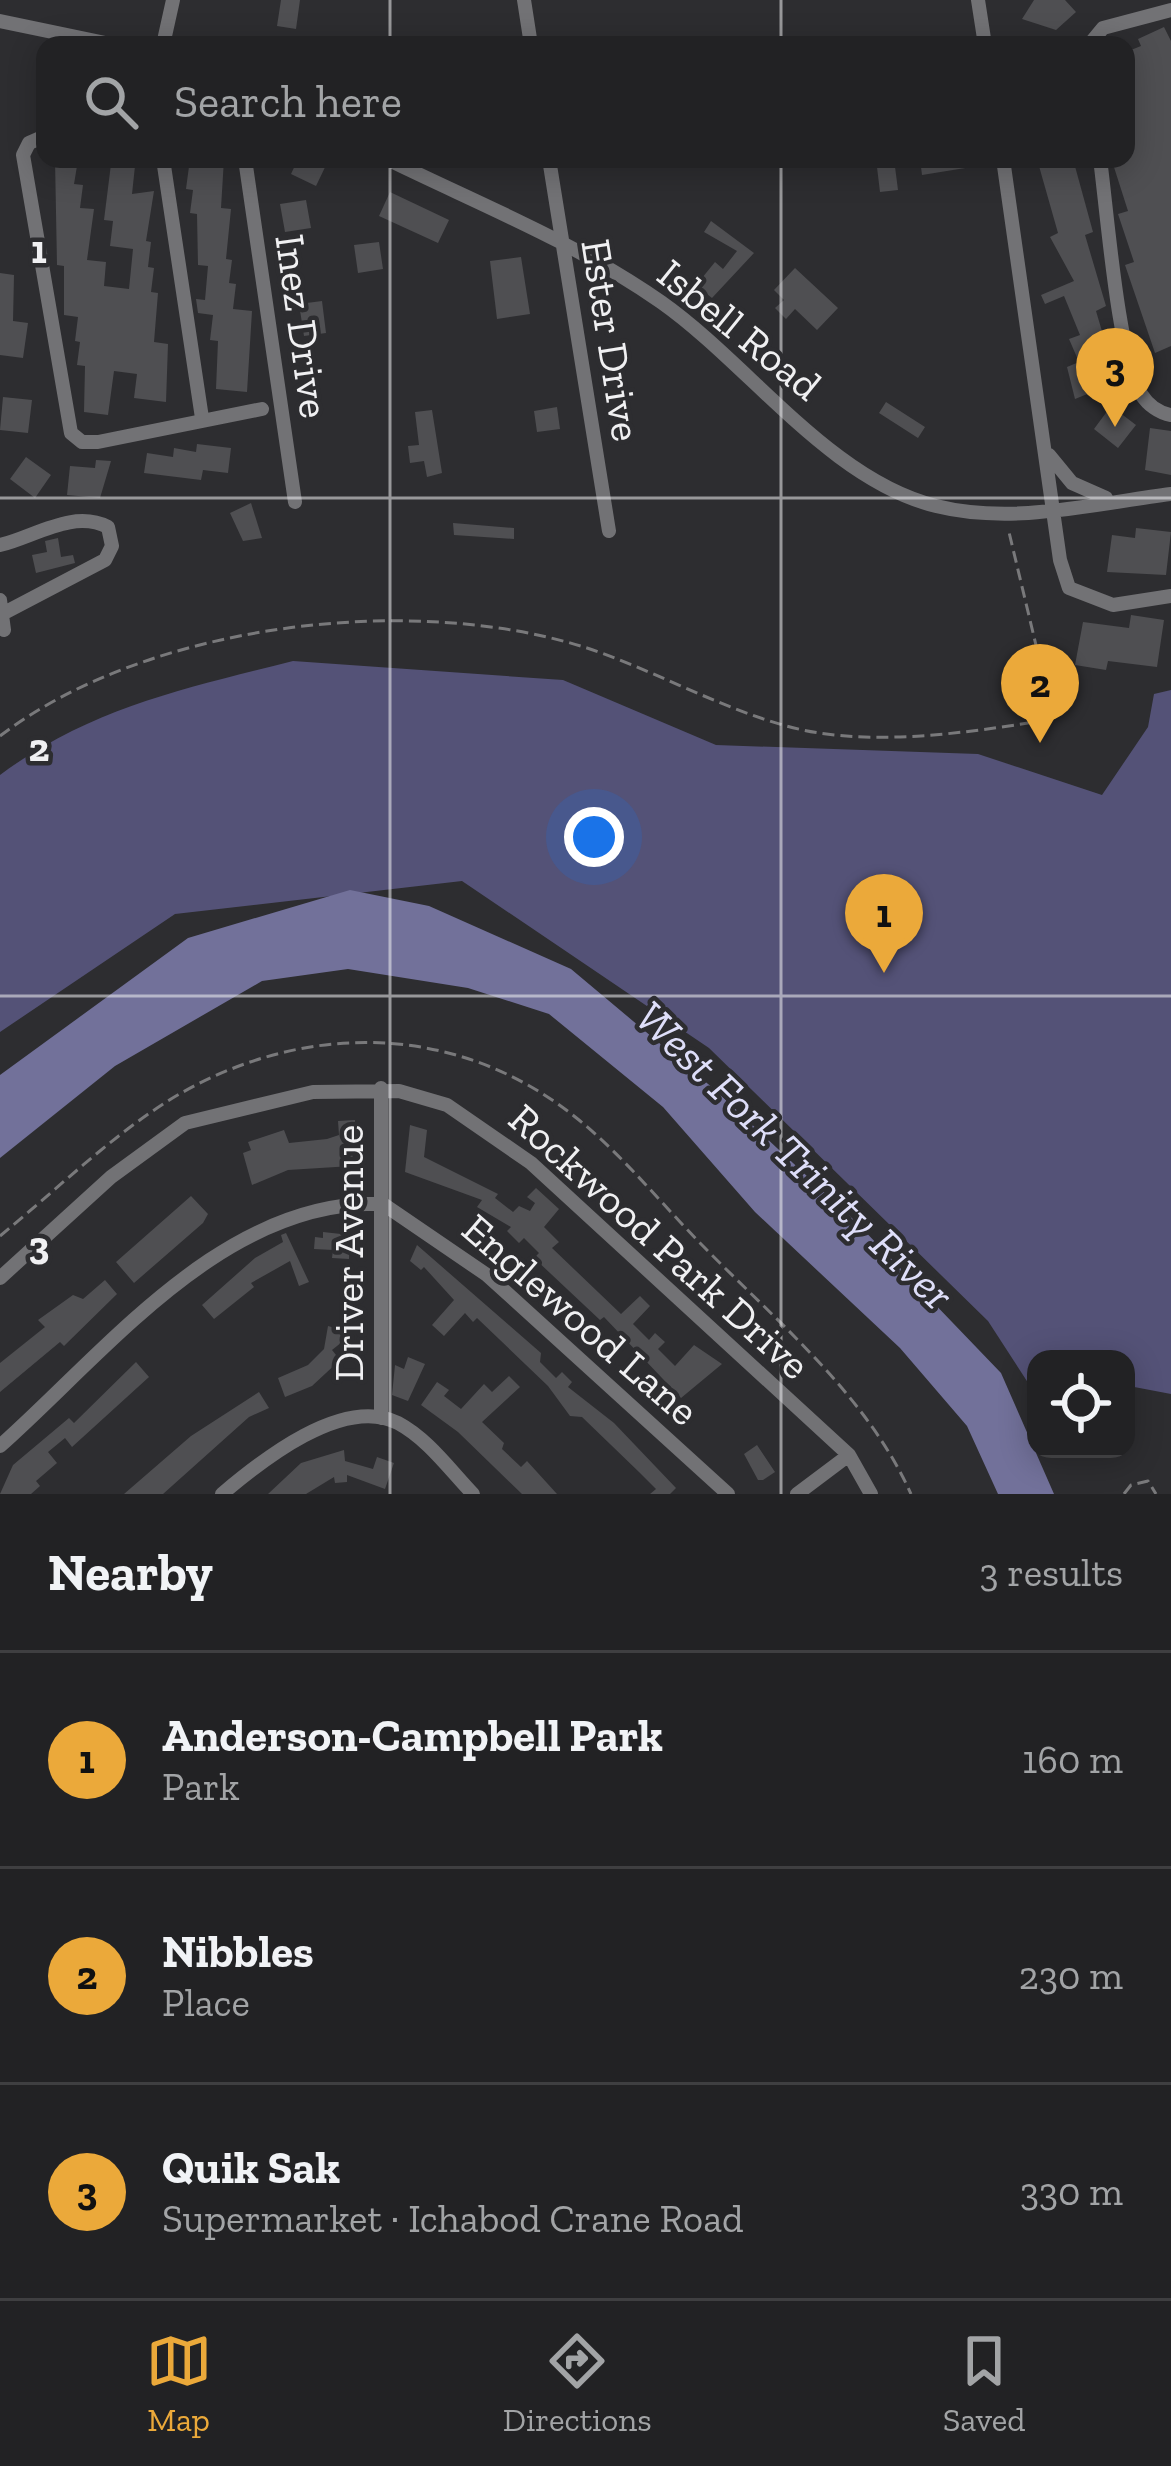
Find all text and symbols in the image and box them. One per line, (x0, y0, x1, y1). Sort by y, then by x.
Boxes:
search box (36, 36, 1135, 168)
icon: search (78, 69, 144, 135)
text: Search here (174, 75, 402, 129)
text: 1 (31, 226, 47, 273)
street label: Inez Drive (264, 231, 341, 421)
street label: Ester Drive (570, 235, 653, 445)
street label: Isbell Road (647, 248, 832, 411)
pin: 3 (1076, 328, 1154, 427)
pin: 2 (1001, 644, 1079, 743)
text: 2 (29, 724, 50, 771)
your location (564, 807, 624, 867)
pin: 1 (845, 874, 923, 973)
water label: West Fork Trinity River (624, 990, 965, 1322)
street label: Rockwood Park Drive (499, 1093, 821, 1390)
street label: Driver Avenue (323, 1124, 374, 1382)
street label: Englewood Lane (452, 1203, 709, 1436)
text: 3 (29, 1222, 49, 1269)
map controls (1027, 1350, 1135, 1458)
button: locate (1027, 1350, 1135, 1458)
text: Nearby (48, 1542, 213, 1603)
text: 3 results (979, 1549, 1123, 1596)
text: Anderson-Campbell Park (162, 1709, 663, 1763)
text: 1 (79, 1736, 95, 1783)
text: 160 m (1022, 1736, 1123, 1783)
text: Park (162, 1763, 239, 1810)
text: Nibbles (162, 1925, 314, 1979)
text: 2 (77, 1952, 97, 1999)
text: 230 m (1019, 1952, 1123, 1999)
text: Place (162, 1979, 250, 2026)
text: Quik Sak (162, 2141, 340, 2195)
text: 3 (77, 2168, 97, 2215)
text: 330 m (1020, 2168, 1123, 2215)
text: Supermarket · Ichabod Crane Road (162, 2195, 743, 2242)
tab: Map (146, 2328, 212, 2439)
tab: Directions (503, 2328, 652, 2439)
tab: Saved (943, 2328, 1025, 2439)

